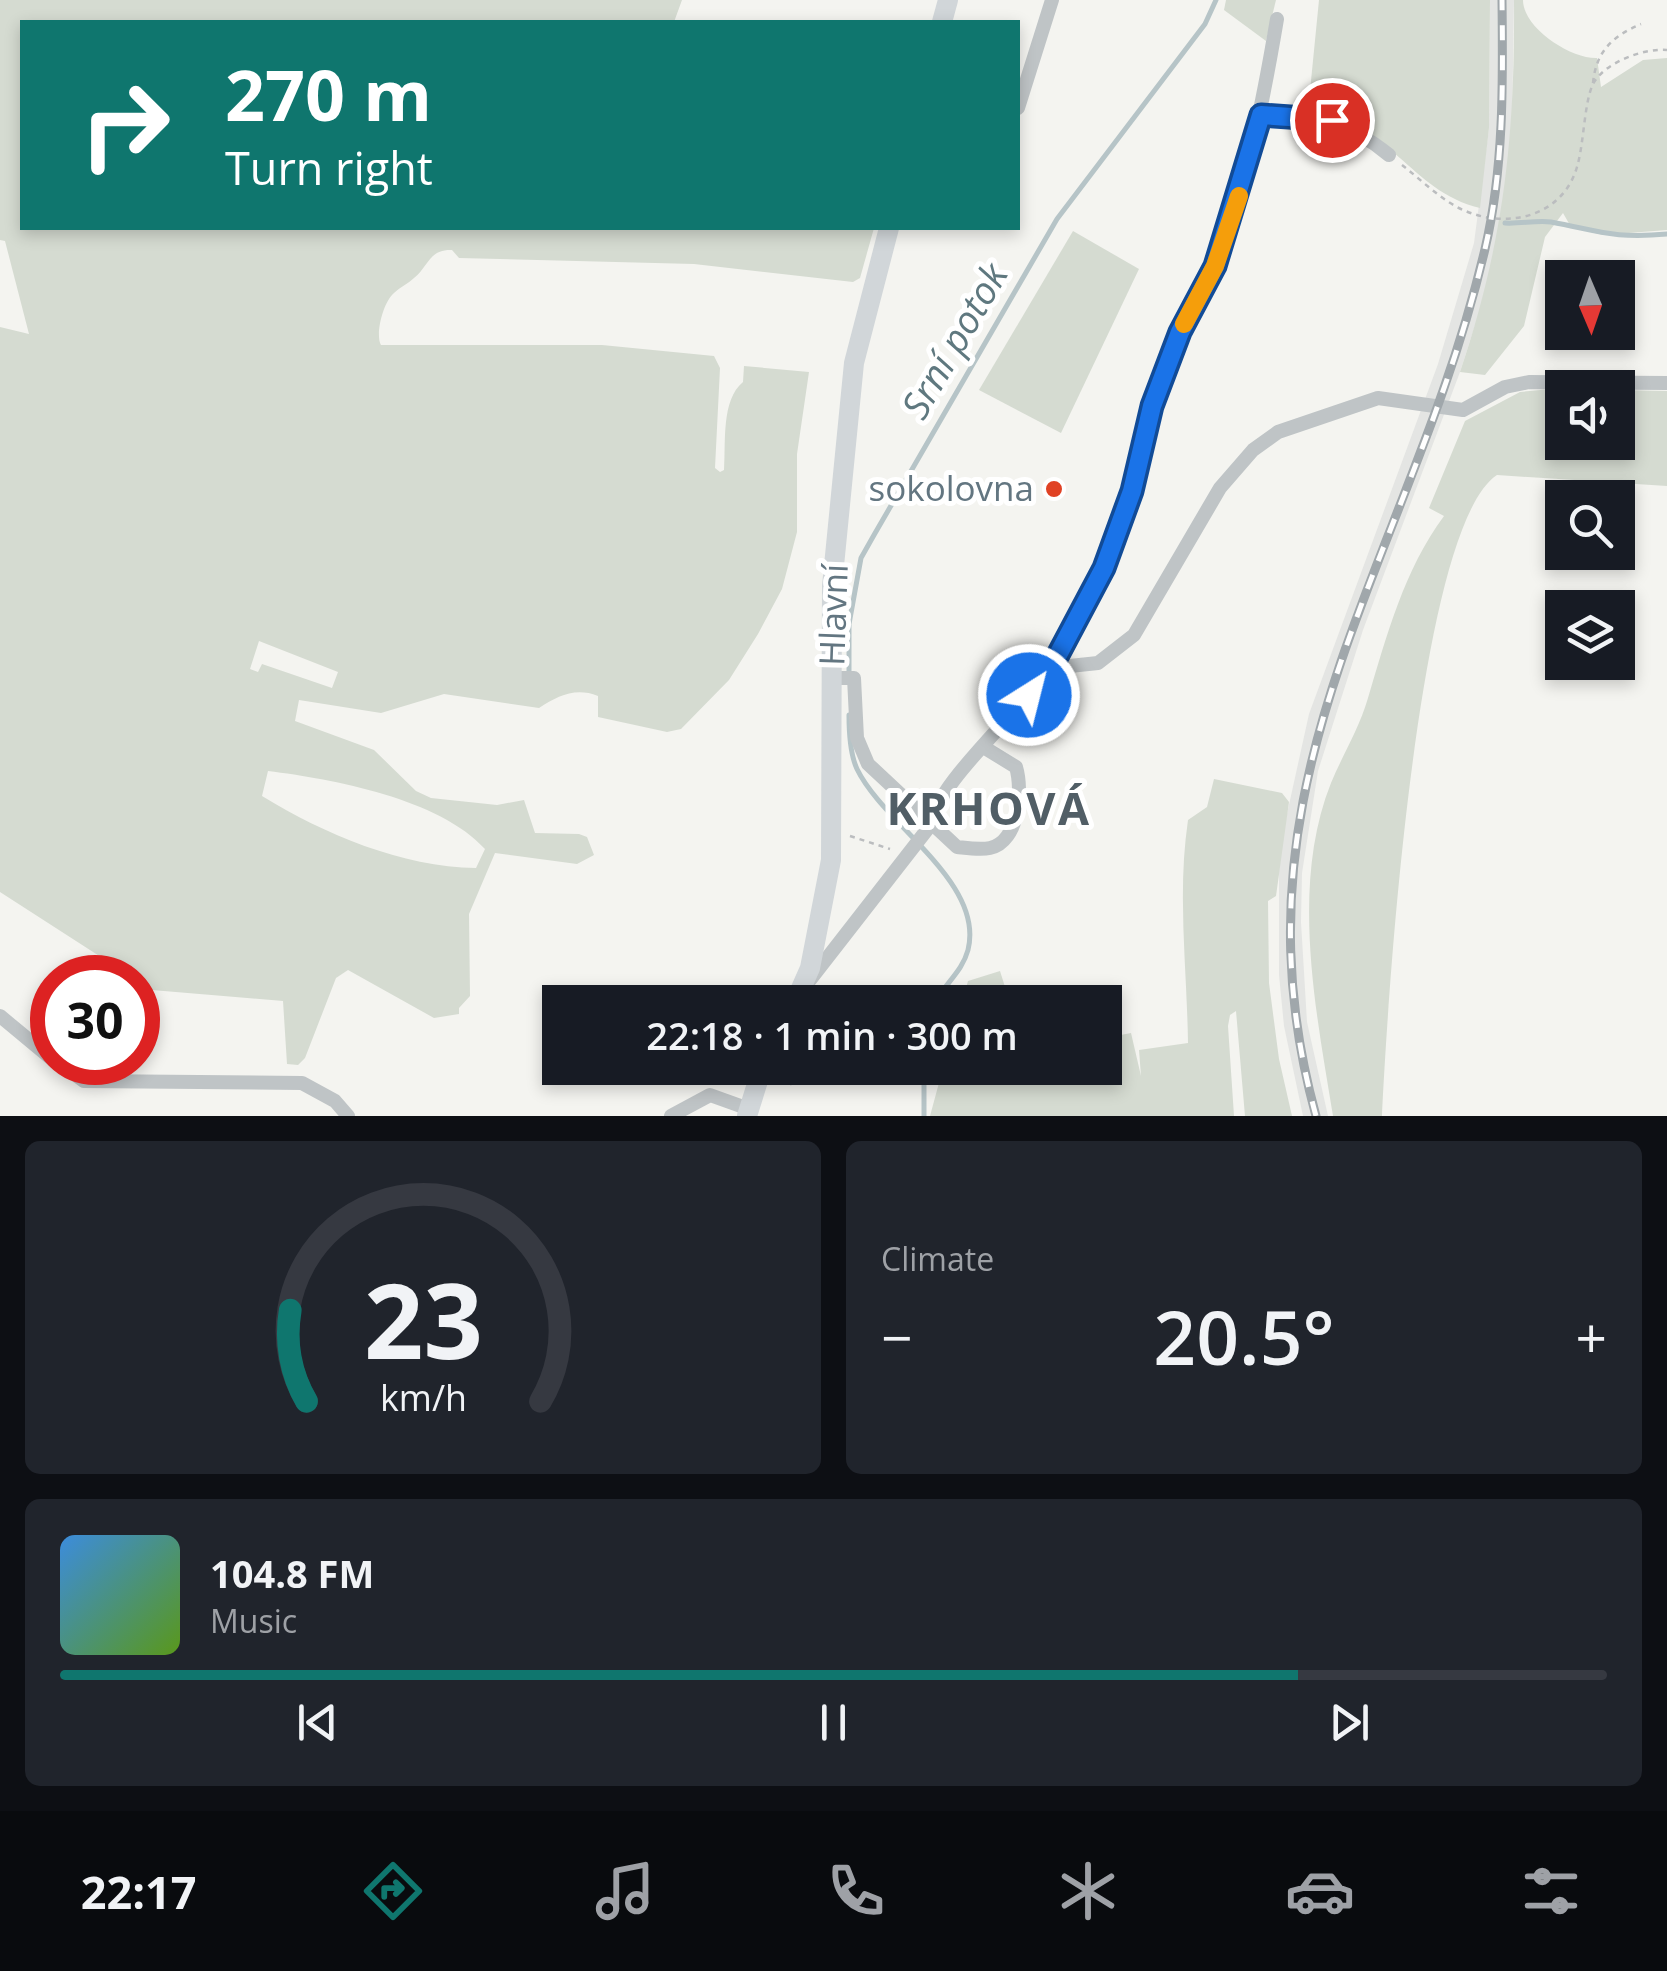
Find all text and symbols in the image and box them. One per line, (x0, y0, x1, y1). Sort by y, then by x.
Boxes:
text: 270 m (225, 46, 432, 142)
icon: right (60, 60, 190, 190)
pin (1290, 78, 1375, 163)
icon: arrive (1305, 93, 1360, 148)
text: Turn right (225, 137, 433, 198)
water label: Srní potok (888, 252, 1019, 427)
north arrow (1545, 260, 1635, 350)
map controls (1545, 260, 1635, 680)
button: sound (1545, 370, 1635, 460)
place label: sokolovna (869, 464, 1034, 511)
marker: sokolovna (1043, 478, 1065, 500)
button: search (1545, 480, 1635, 570)
street label: Hlavní (807, 562, 858, 667)
button: layers (1545, 590, 1635, 680)
position arrow (977, 643, 1081, 747)
district label: KRHOVÁ (886, 777, 1092, 838)
speed limit sign: 30 (30, 955, 160, 1085)
text: 22:18 · 1 min · 300 m (646, 1009, 1018, 1061)
text: Climate (881, 1237, 994, 1280)
text: 23 (364, 1248, 482, 1389)
text: 20.5° (1153, 1285, 1335, 1387)
text: − (881, 1299, 912, 1374)
text: + (1576, 1299, 1607, 1374)
text: km/h (380, 1373, 466, 1421)
text: 104.8 FM (210, 1547, 374, 1599)
text: Music (210, 1599, 297, 1642)
icon: previous (290, 1695, 345, 1750)
icon: pause (806, 1695, 861, 1750)
icon: next (1322, 1695, 1377, 1750)
icon: directions (358, 1856, 428, 1926)
icon: music (590, 1856, 660, 1926)
icon: phone (821, 1856, 891, 1926)
icon: climate (1053, 1856, 1123, 1926)
icon: car (1285, 1856, 1355, 1926)
icon: filters (1516, 1856, 1586, 1926)
text: 22:17 (81, 1861, 197, 1922)

